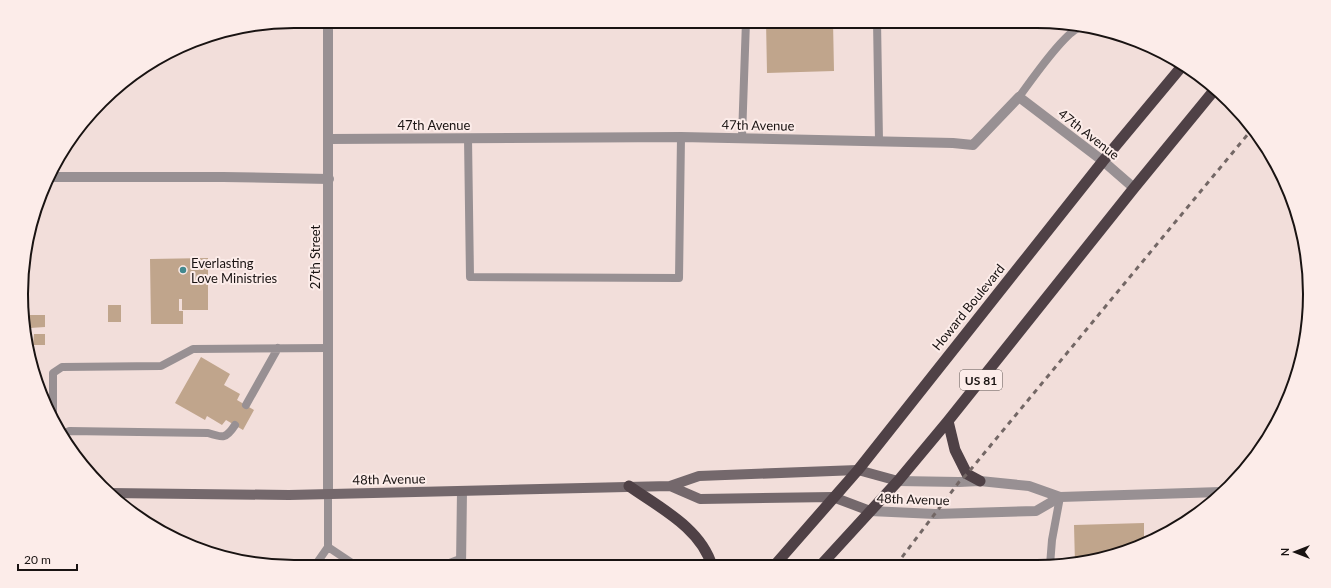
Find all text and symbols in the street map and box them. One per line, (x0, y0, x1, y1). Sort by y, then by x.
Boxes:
street label: 47th Avenue (1055, 105, 1123, 163)
street label: 47th Avenue (721, 116, 795, 134)
street label: 47th Avenue (398, 117, 471, 133)
street label: 27th Street (307, 224, 323, 289)
place label: Everlasting Love Ministries (191, 255, 278, 286)
street label: Howard Boulevard (928, 261, 1008, 353)
marker: Everlasting Love Ministries (178, 265, 188, 275)
road number: US 81 (960, 370, 1002, 390)
street label: 48th Avenue (352, 470, 426, 488)
street label: 48th Avenue (876, 490, 950, 508)
north arrow (1275, 532, 1315, 572)
scale bar (18, 546, 77, 572)
text: N (1278, 548, 1291, 556)
text: 20 m (24, 552, 51, 567)

